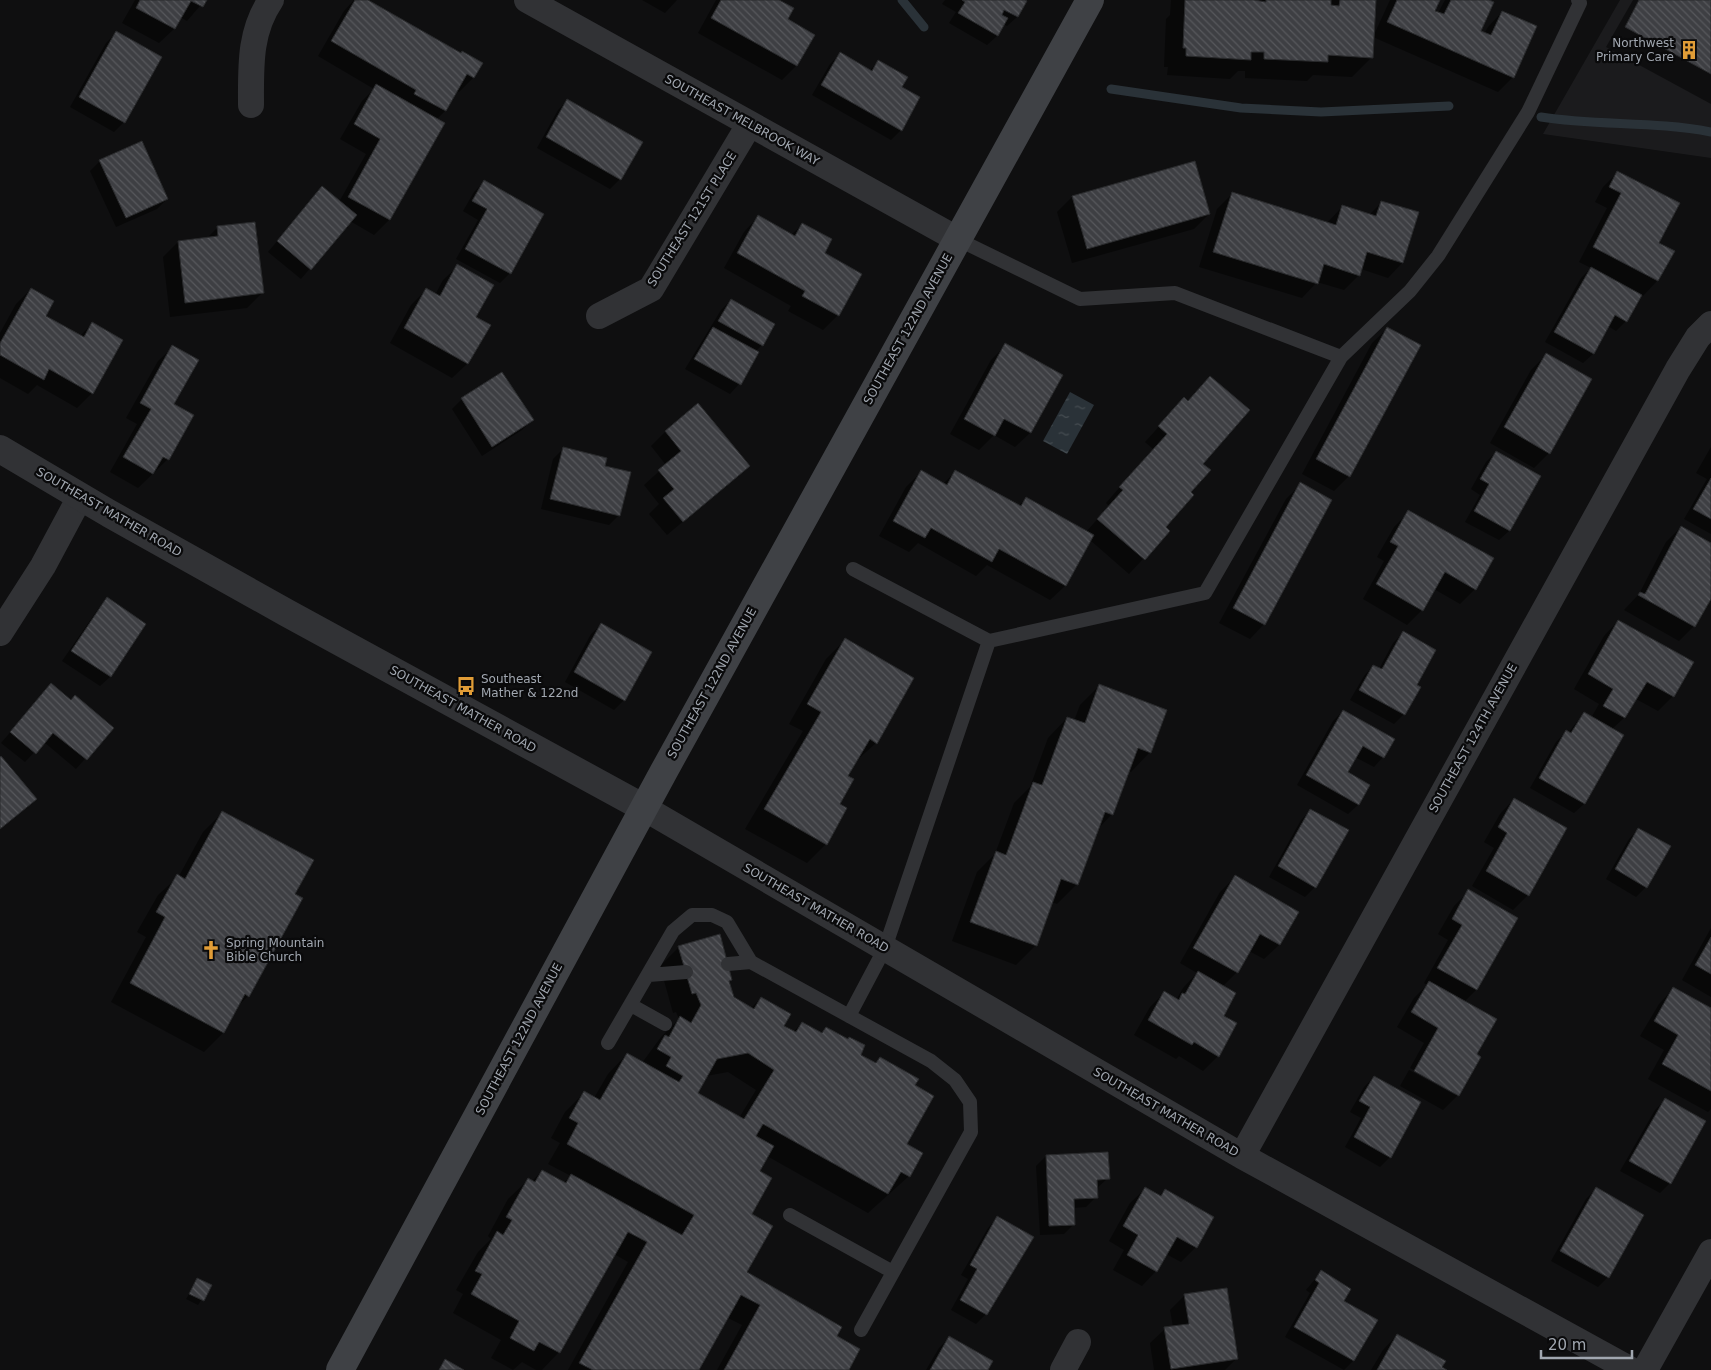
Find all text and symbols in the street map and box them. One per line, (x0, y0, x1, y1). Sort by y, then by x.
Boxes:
place label: Northwest Primary Care (1596, 36, 1674, 64)
building icon: Northwest Primary Care (1678, 39, 1700, 61)
street label: SOUTHEAST MELBROOK WAY (662, 72, 822, 169)
street label: SOUTHEAST 121ST PLACE (645, 149, 739, 289)
street label: SOUTHEAST 122ND AVENUE (861, 251, 955, 407)
street label: SOUTHEAST MATHER ROAD (34, 465, 184, 559)
street label: SOUTHEAST 122ND AVENUE (665, 605, 759, 761)
street label: SOUTHEAST 124TH AVENUE (1426, 661, 1520, 815)
street label: SOUTHEAST MATHER ROAD (387, 663, 539, 755)
place label: Southeast Mather & 122nd (481, 672, 578, 700)
bus stop icon: Southeast Mather & 122nd (455, 675, 477, 697)
street label: SOUTHEAST MATHER ROAD (741, 861, 891, 955)
place label: Spring Mountain Bible Church (226, 936, 324, 964)
church icon: Spring Mountain Bible Church (200, 939, 222, 961)
street label: SOUTHEAST 122ND AVENUE (473, 961, 565, 1117)
street label: SOUTHEAST MATHER ROAD (1091, 1065, 1241, 1159)
scale bar (1541, 1328, 1632, 1360)
text: 20 m (1548, 1336, 1586, 1354)

